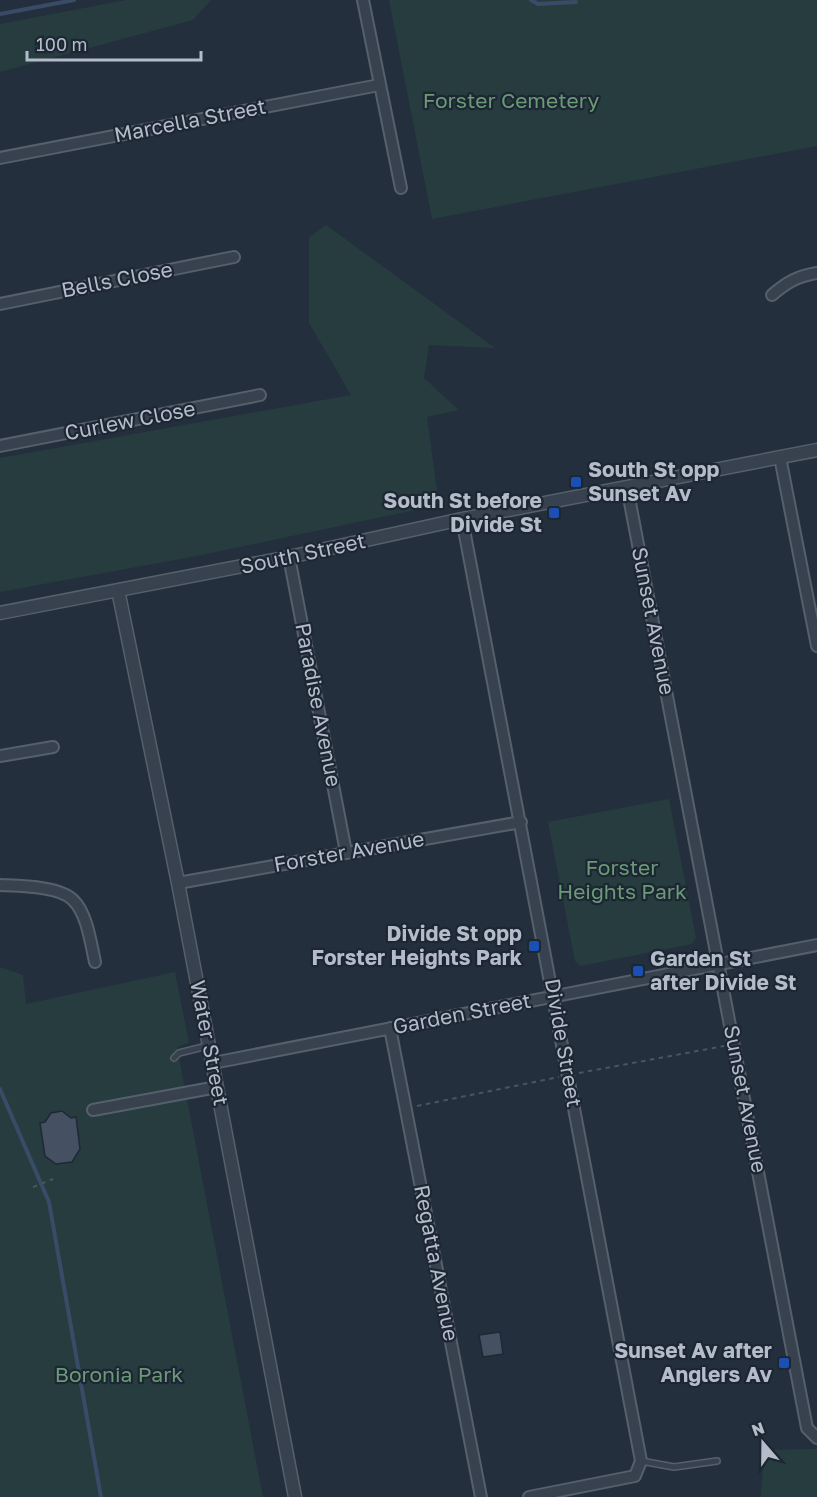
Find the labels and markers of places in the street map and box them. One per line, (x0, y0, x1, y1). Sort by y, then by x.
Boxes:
place label: South St opp Sunset Av (588, 456, 720, 506)
marker: South St opp Sunset Av (569, 475, 583, 489)
place label: South St before Divide St (383, 487, 542, 537)
marker: South St before Divide St (547, 506, 561, 520)
place label: Divide St opp Forster Heights Park (312, 920, 522, 970)
marker: Divide St opp Forster Heights Park (527, 939, 541, 953)
place label: Garden St after Divide St (650, 945, 796, 995)
marker: Garden St after Divide St (631, 964, 645, 978)
place label: Sunset Av after Anglers Av (614, 1337, 772, 1387)
marker: Sunset Av after Anglers Av (777, 1356, 791, 1370)

